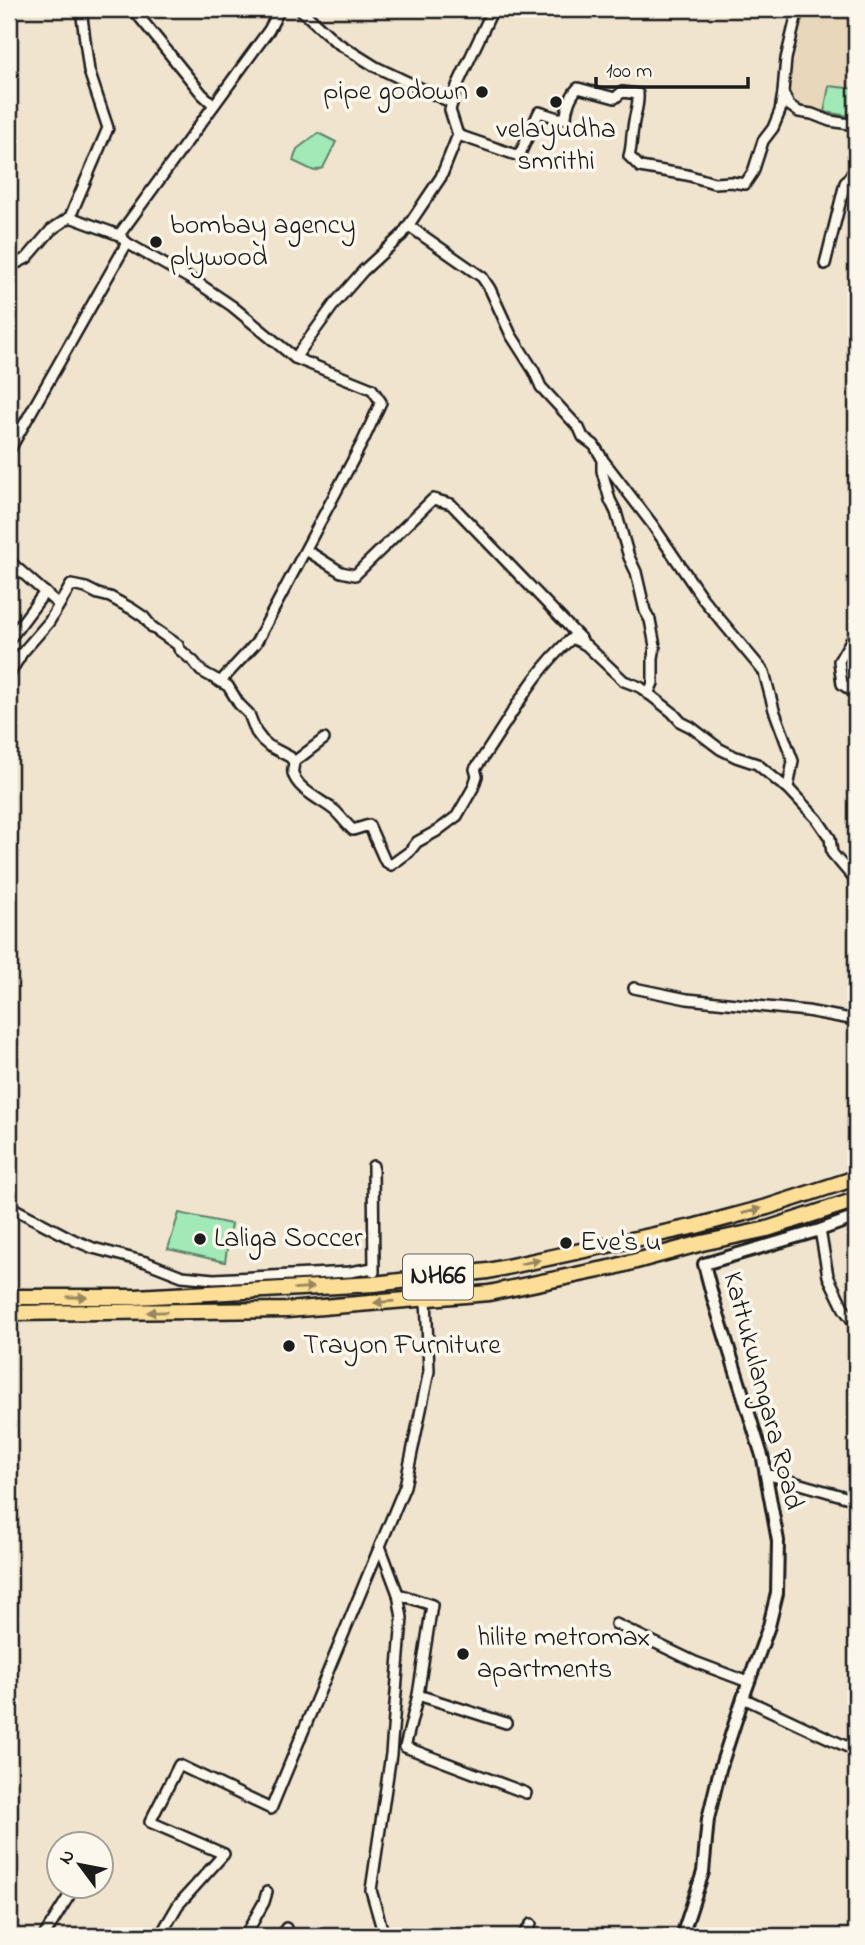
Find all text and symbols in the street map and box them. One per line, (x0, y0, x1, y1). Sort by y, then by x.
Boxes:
scale bar (596, 46, 748, 90)
text: 100 m (606, 57, 652, 87)
place label: pipe godown (323, 72, 468, 113)
marker: pipe godown (474, 84, 490, 100)
marker: velayudha smrithi (548, 94, 564, 110)
place label: velayudha smrithi (496, 110, 616, 183)
place label: bombay agency plywood (170, 206, 356, 279)
marker: bombay agency plywood (148, 234, 164, 250)
one-way arrow (741, 1205, 763, 1216)
place label: Laliga Soccer (214, 1219, 363, 1260)
place label: Eve's u (580, 1223, 661, 1264)
marker: Laliga Soccer (192, 1231, 208, 1247)
marker: Eve's u (558, 1235, 574, 1251)
road number: NH66 (403, 1254, 473, 1300)
one-way arrow (519, 1256, 541, 1267)
street label: Kattukulangara Road (711, 1268, 814, 1515)
one-way arrow (293, 1282, 315, 1293)
one-way arrow (66, 1291, 88, 1303)
one-way arrow (373, 1297, 395, 1308)
one-way arrow (146, 1306, 168, 1317)
place label: Trayon Furniture (303, 1326, 501, 1367)
marker: Trayon Furniture (281, 1338, 297, 1354)
place label: hilite metromax apartments (477, 1618, 650, 1691)
marker: hilite metromax apartments (455, 1646, 471, 1662)
north arrow (46, 1829, 116, 1899)
text: N (53, 1845, 83, 1870)

